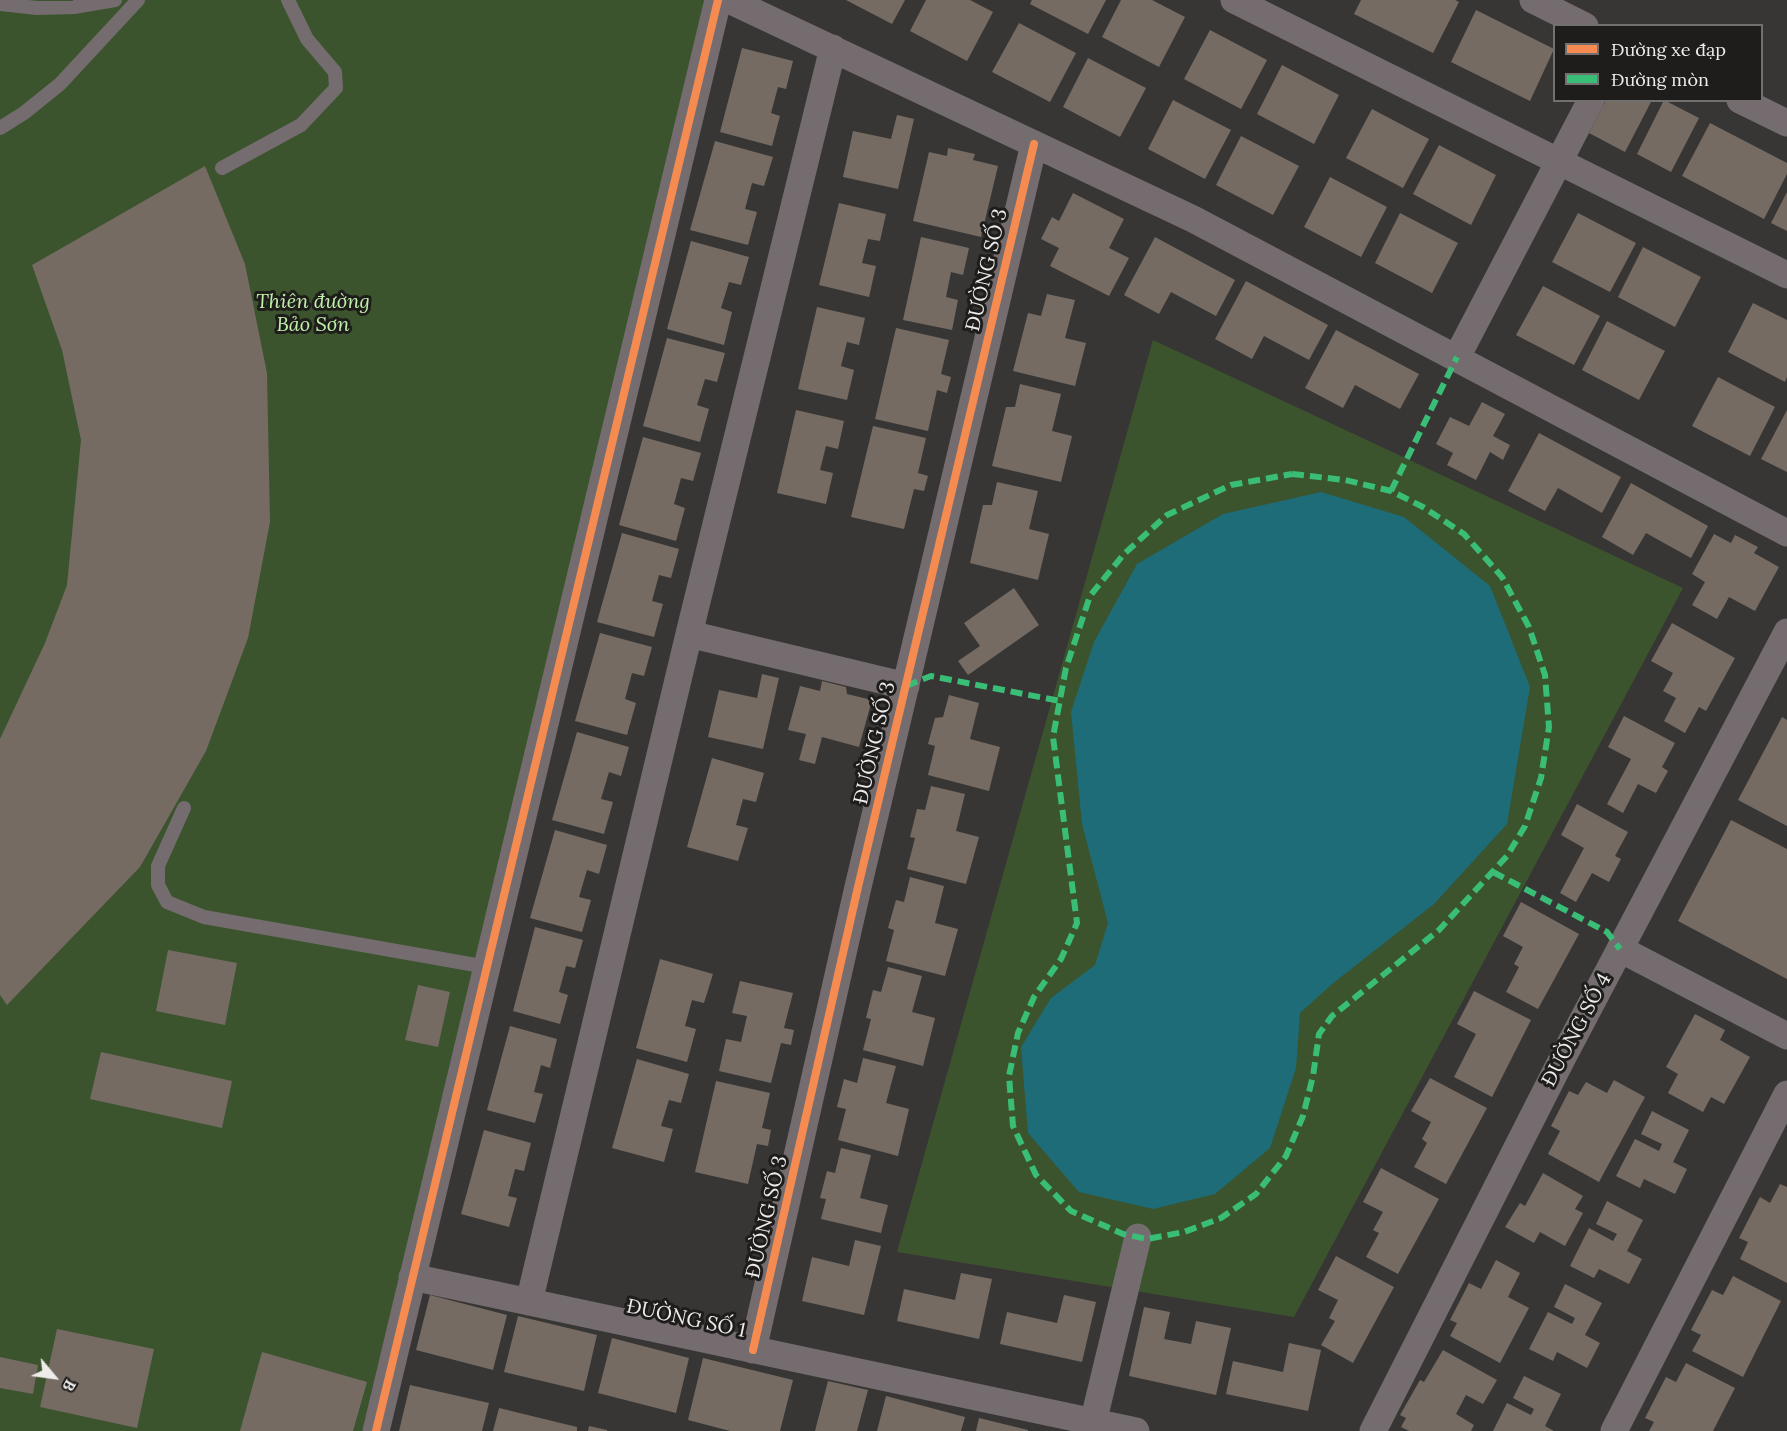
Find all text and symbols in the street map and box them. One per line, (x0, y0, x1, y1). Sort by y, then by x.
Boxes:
legend (1553, 24, 1763, 102)
text: Đường xe đạp (1611, 38, 1726, 61)
text: Đường mòn (1611, 68, 1709, 91)
street label: ĐƯỜNG SỐ 3 (961, 206, 1013, 334)
park label: Thiên đường Bảo Sơn (256, 290, 370, 337)
street label: ĐƯỜNG SỐ 3 (849, 679, 901, 807)
street label: ĐƯỜNG SỐ 4 (1537, 969, 1617, 1091)
street label: ĐƯỜNG SỐ 3 (741, 1153, 793, 1281)
street label: ĐƯỜNG SỐ 1 (624, 1295, 748, 1343)
north arrow (24, 1347, 84, 1407)
text: B (58, 1376, 81, 1395)

